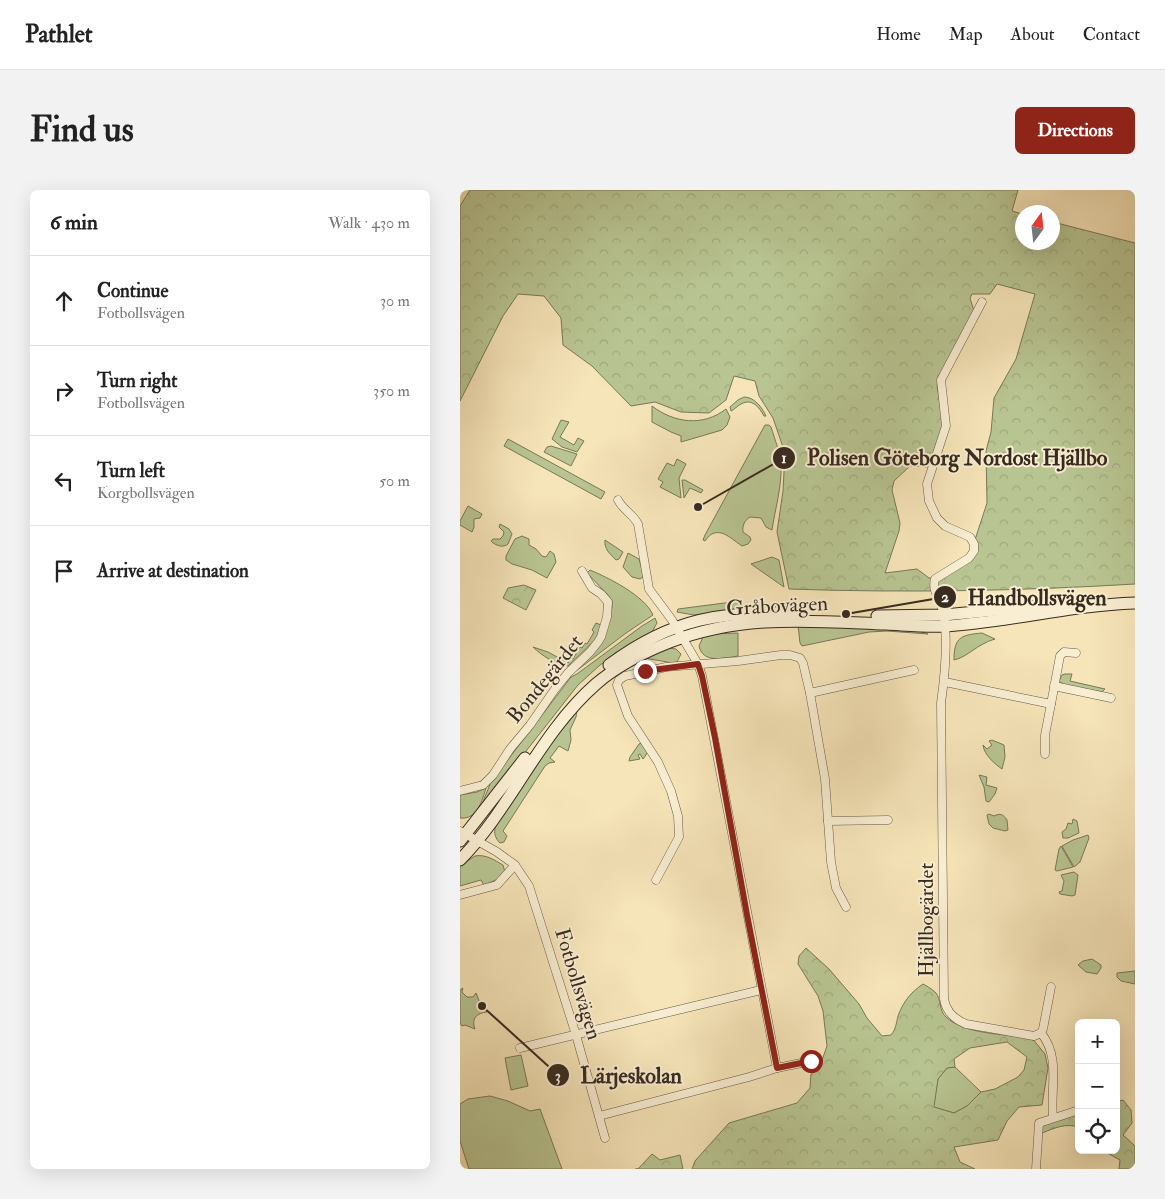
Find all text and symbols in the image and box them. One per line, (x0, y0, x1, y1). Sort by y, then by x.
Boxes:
text: Pathlet (25, 19, 93, 50)
text: Home (876, 23, 921, 46)
text: Map (949, 23, 983, 46)
text: About (1011, 23, 1055, 46)
text: Contact (1083, 23, 1140, 46)
button: Directions (1015, 107, 1135, 154)
text: Find us (30, 108, 134, 152)
north arrow (1015, 205, 1060, 250)
text: 6 min (50, 209, 98, 236)
text: Walk · 430 m (328, 213, 410, 233)
text: Continue (97, 279, 168, 303)
icon: ahead (50, 287, 78, 315)
text: 30 m (380, 291, 410, 311)
text: Fotbollsvägen (97, 303, 185, 323)
text: Turn right (97, 369, 177, 393)
icon: right (50, 377, 78, 405)
text: 350 m (373, 381, 410, 401)
text: Fotbollsvägen (97, 393, 185, 413)
callout: Polisen Göteborg Nordost Hjällbo (772, 439, 1117, 476)
text: Polisen Göteborg Nordost Hjällbo (807, 444, 1108, 473)
text: 1 (781, 449, 787, 468)
text: Turn left (97, 459, 165, 483)
icon: left (50, 467, 78, 495)
text: 50 m (379, 471, 410, 491)
text: Korgbollsvägen (97, 483, 195, 503)
icon: arrive (50, 557, 78, 585)
text: Arrive at destination (97, 559, 249, 583)
callout: Handbollsvägen (933, 579, 1117, 616)
text: Handbollsvägen (967, 584, 1107, 613)
text: 2 (941, 588, 949, 607)
street label: Gråbovägen (725, 590, 829, 622)
street label: Bondegärdet (501, 629, 589, 729)
route end (634, 660, 657, 683)
street label: Hjällbogärdet (913, 863, 940, 977)
street label: Fotbollsvägen (548, 925, 608, 1043)
map controls (1075, 1019, 1120, 1154)
button: + (1075, 1019, 1120, 1064)
route start (800, 1050, 823, 1073)
callout: Lärjeskolan (545, 1057, 692, 1094)
text: Lärjeskolan (580, 1062, 682, 1090)
button: − (1075, 1064, 1120, 1109)
text: 3 (555, 1067, 561, 1086)
button: locate (1075, 1109, 1120, 1154)

